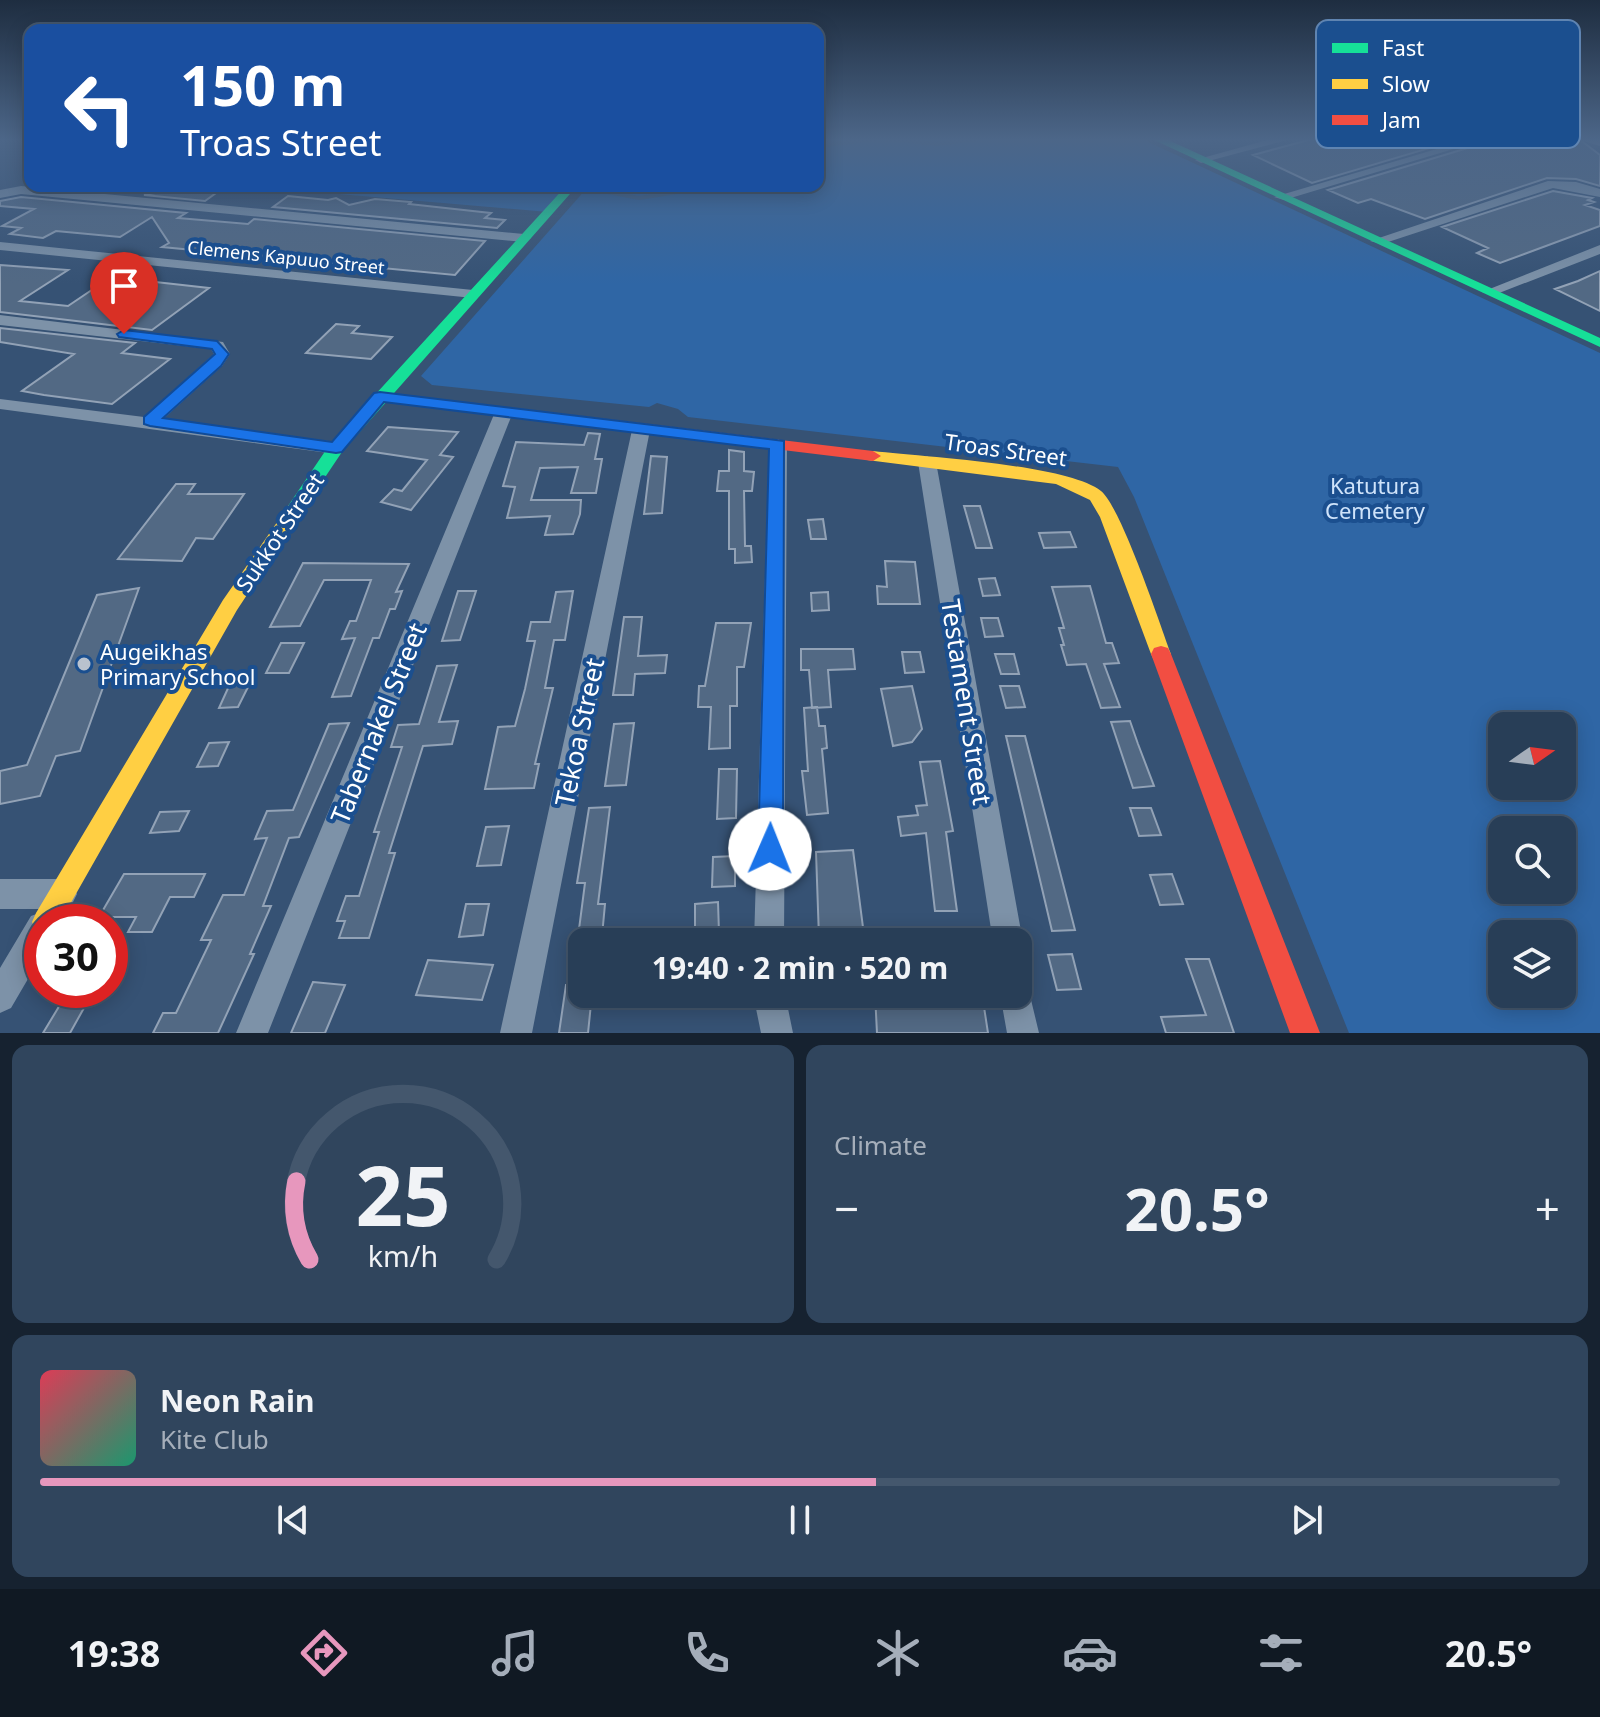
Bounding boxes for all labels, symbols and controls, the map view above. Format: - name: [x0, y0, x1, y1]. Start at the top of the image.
- legend: [1316, 20, 1580, 148]
- text: Fast: [1382, 32, 1424, 62]
- text: 150 m: [180, 46, 345, 122]
- icon: left: [48, 56, 152, 160]
- text: Slow: [1382, 68, 1431, 98]
- text: Jam: [1380, 104, 1421, 134]
- text: Troas Street: [180, 118, 381, 167]
- street label: Clemens Kapuuo Street: [186, 235, 386, 279]
- pin: [90, 252, 158, 334]
- icon: arrive: [102, 264, 146, 308]
- street label: Troas Street: [943, 426, 1069, 472]
- street label: Sukkot Street: [228, 467, 330, 597]
- park label: Katutura Cemetery: [1325, 470, 1426, 525]
- street label: Testament Street: [933, 597, 1001, 807]
- street label: Tabernakel Street: [321, 617, 435, 829]
- place label: Augeikhas Primary School: [100, 636, 256, 691]
- street label: Tekoa Street: [546, 654, 612, 810]
- marker: Augeikhas Primary School: [75, 655, 93, 673]
- north arrow: [1488, 712, 1576, 800]
- map controls: [1488, 712, 1576, 1008]
- position arrow: [728, 807, 812, 891]
- button: search: [1488, 816, 1576, 904]
- speed limit sign: 30: [24, 904, 128, 1008]
- button: layers: [1488, 920, 1576, 1008]
- text: 19:40 · 2 min · 520 m: [652, 947, 948, 988]
- text: Climate: [834, 1127, 927, 1163]
- text: 25: [355, 1137, 451, 1250]
- text: 20.5°: [1124, 1167, 1270, 1249]
- text: −: [834, 1178, 859, 1238]
- text: +: [1535, 1178, 1560, 1238]
- text: km/h: [368, 1236, 438, 1275]
- text: Neon Rain: [160, 1380, 314, 1421]
- text: Kite Club: [160, 1421, 269, 1457]
- icon: previous: [271, 1498, 315, 1542]
- icon: pause: [778, 1498, 822, 1542]
- icon: next: [1285, 1498, 1329, 1542]
- icon: directions: [296, 1625, 352, 1681]
- icon: music: [487, 1625, 543, 1681]
- icon: phone: [679, 1625, 735, 1681]
- icon: climate: [870, 1625, 926, 1681]
- icon: car: [1062, 1625, 1118, 1681]
- icon: filters: [1253, 1625, 1309, 1681]
- text: 19:38: [68, 1629, 160, 1678]
- text: 20.5°: [1445, 1629, 1532, 1678]

